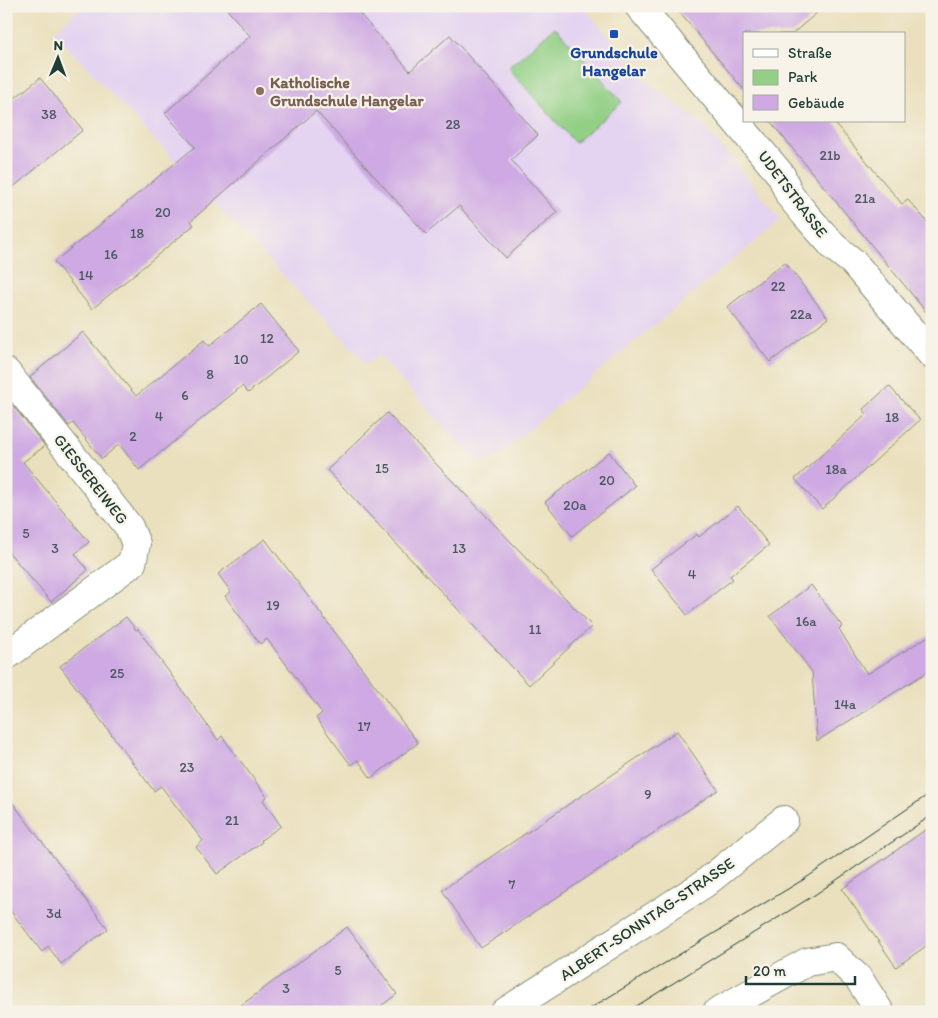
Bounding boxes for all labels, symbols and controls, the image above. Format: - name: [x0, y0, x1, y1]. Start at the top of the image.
- marker: Grundschule Hangelar: [608, 28, 620, 40]
- north arrow: [32, 32, 82, 82]
- legend: [743, 32, 906, 122]
- text: N: [53, 37, 63, 54]
- place label: Grundschule Hangelar: [570, 43, 658, 81]
- text: Straße: [788, 44, 832, 62]
- text: Park: [788, 68, 818, 86]
- place label: Katholische Grundschule Hangelar: [270, 73, 425, 111]
- marker: Katholische Grundschule Hangelar: [254, 85, 266, 97]
- text: Gebäude: [788, 94, 845, 112]
- house number: 38: [41, 106, 57, 123]
- house number: 28: [445, 116, 461, 133]
- street label: UDETSTRASSE: [754, 147, 832, 241]
- house number: 21b: [819, 147, 841, 164]
- house number: 21a: [854, 190, 876, 207]
- house number: 20: [155, 204, 171, 221]
- house number: 18: [130, 225, 144, 242]
- house number: 16: [104, 246, 118, 263]
- house number: 14: [79, 267, 94, 284]
- house number: 22: [771, 278, 786, 295]
- house number: 22a: [790, 306, 813, 323]
- house number: 12: [260, 330, 275, 347]
- house number: 10: [233, 351, 249, 368]
- house number: 8: [206, 366, 214, 383]
- house number: 6: [181, 387, 189, 404]
- house number: 4: [155, 408, 164, 425]
- house number: 18: [885, 409, 899, 426]
- house number: 2: [129, 428, 137, 445]
- street label: GIESSEREIWEG: [50, 430, 132, 528]
- house number: 15: [375, 460, 389, 477]
- house number: 18a: [825, 461, 847, 478]
- house number: 20: [599, 472, 615, 489]
- house number: 20a: [563, 497, 587, 514]
- house number: 5: [22, 525, 30, 542]
- house number: 3: [51, 540, 59, 557]
- house number: 13: [452, 540, 466, 557]
- house number: 4: [688, 566, 697, 583]
- house number: 19: [266, 597, 280, 614]
- house number: 16a: [795, 613, 817, 630]
- house number: 11: [529, 621, 542, 638]
- house number: 25: [110, 665, 124, 682]
- house number: 14a: [834, 696, 857, 713]
- house number: 17: [357, 718, 371, 735]
- house number: 23: [180, 759, 195, 776]
- house number: 9: [644, 786, 652, 803]
- house number: 21: [225, 812, 239, 829]
- street label: ALBERT-SONNTAG-STRASSE: [556, 853, 738, 985]
- house number: 7: [509, 876, 516, 893]
- house number: 3d: [46, 905, 62, 922]
- scale bar: [746, 953, 854, 985]
- house number: 5: [334, 962, 342, 979]
- text: 20 m: [753, 962, 787, 980]
- house number: 3: [282, 980, 290, 997]

